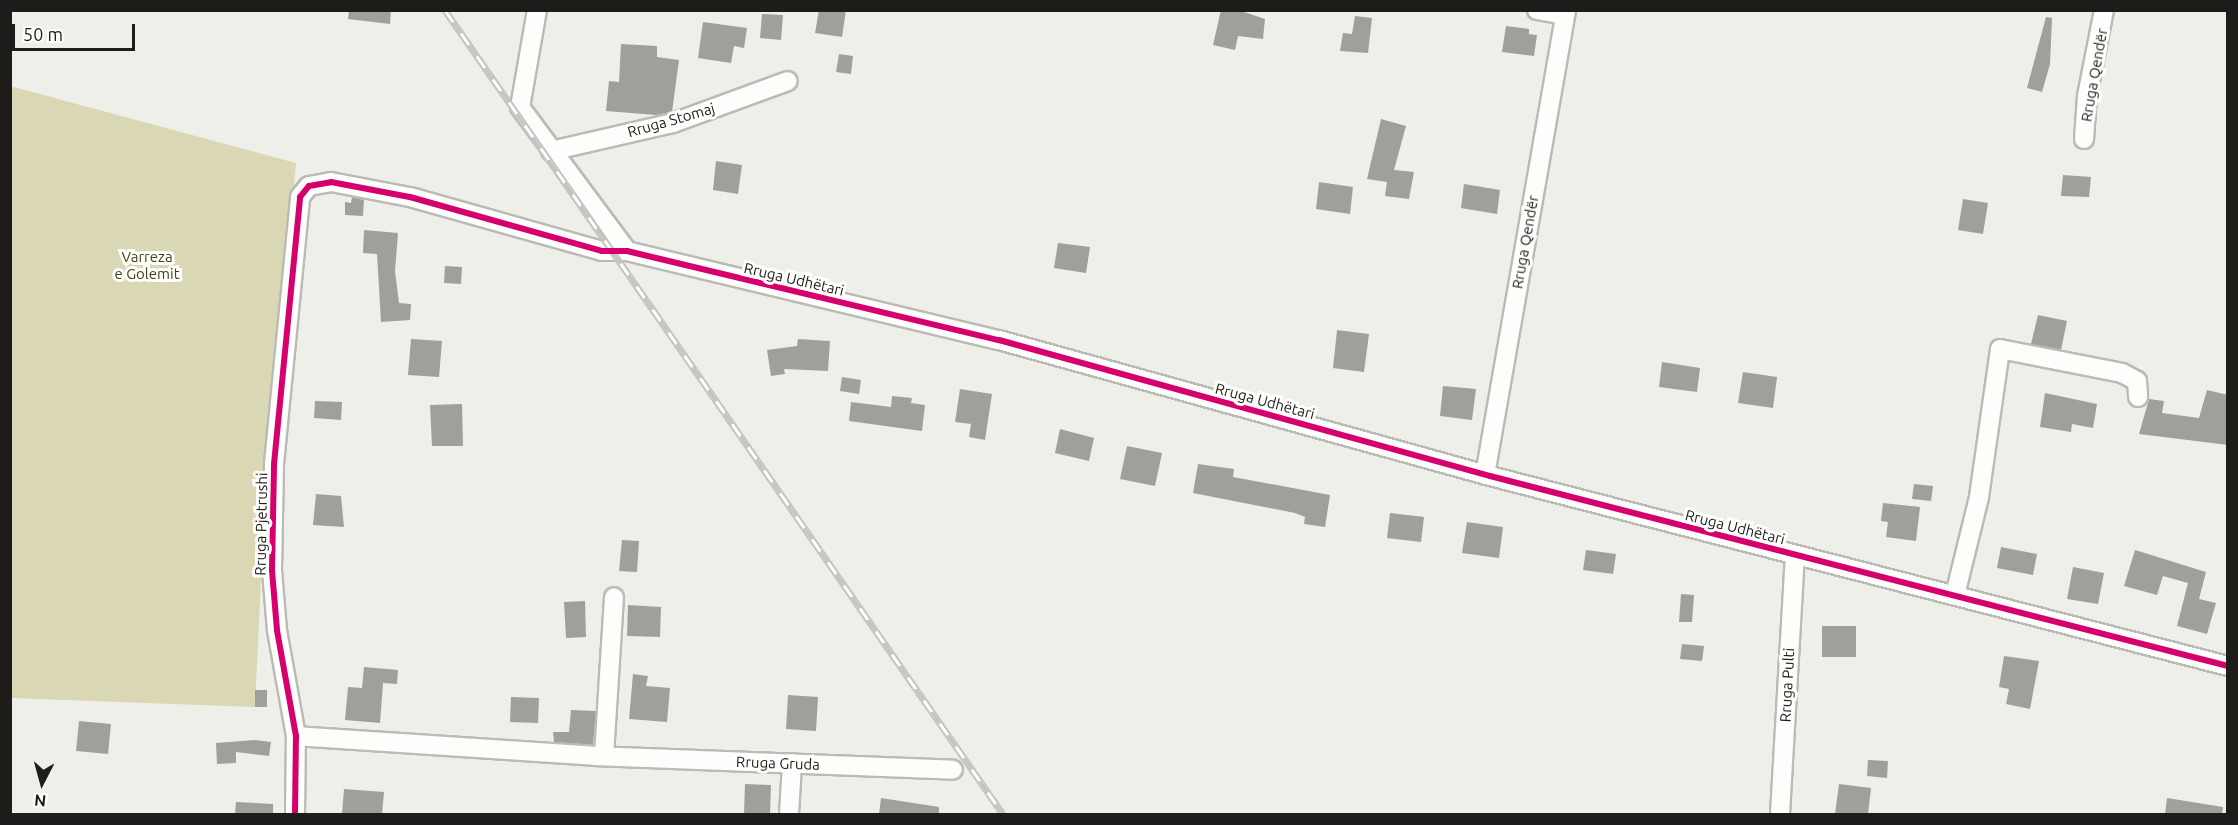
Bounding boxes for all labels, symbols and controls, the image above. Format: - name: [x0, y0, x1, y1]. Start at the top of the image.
- scale bar: [15, 12, 138, 50]
- text: 50 m: [23, 24, 63, 44]
- street label: Rruga Qendër: [2077, 27, 2111, 123]
- street label: Rruga Stomaj: [625, 99, 717, 141]
- street label: Rruga Qendër: [1508, 194, 1542, 290]
- park label: Varreza e Golemit: [114, 247, 180, 282]
- street label: Rruga Udhëtari: [742, 259, 846, 299]
- street label: Rruga Udhëtari: [1213, 379, 1317, 423]
- street label: Rruga Pjetrushi: [251, 472, 271, 576]
- street label: Rruga Udhëtari: [1683, 506, 1787, 548]
- street label: Rruga Pulti: [1776, 647, 1798, 723]
- north arrow: [12, 753, 72, 813]
- street label: Rruga Gruda: [736, 753, 820, 773]
- text: N: [33, 791, 47, 810]

